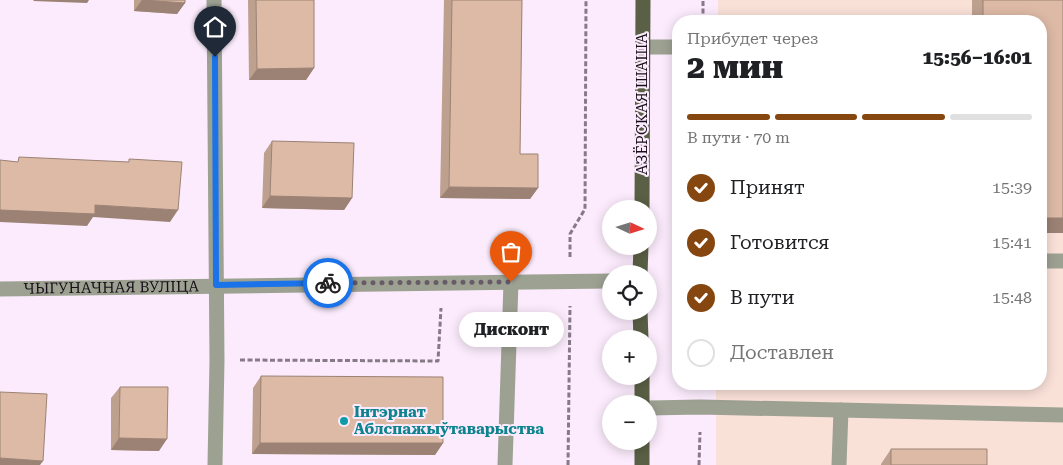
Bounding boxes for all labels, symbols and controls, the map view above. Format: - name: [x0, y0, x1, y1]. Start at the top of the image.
- pin: [194, 6, 236, 57]
- icon: home: [201, 13, 229, 41]
- text: Прибудет через: [687, 29, 818, 48]
- street label: АЗЁРСКАЯ ШАША: [633, 33, 651, 175]
- text: 15:56–16:01: [923, 46, 1032, 69]
- text: 2 мин: [687, 48, 783, 86]
- text: В пути · 70 m: [687, 128, 790, 147]
- icon: check: [687, 174, 715, 202]
- text: Принят: [730, 176, 805, 199]
- text: 15:39: [992, 178, 1032, 197]
- north arrow: [602, 200, 658, 255]
- map controls: [602, 200, 657, 450]
- icon: check: [687, 229, 715, 257]
- pin: [490, 231, 532, 282]
- text: Готовится: [730, 231, 829, 254]
- text: 15:41: [992, 233, 1032, 252]
- icon: bag: [497, 238, 525, 266]
- courier: [303, 258, 353, 308]
- button: locate: [602, 265, 657, 320]
- icon: bike: [314, 269, 342, 297]
- street label: ЧЫГУНАЧНАЯ ВУЛІЦА: [23, 277, 200, 298]
- icon: check: [687, 284, 715, 312]
- text: В пути: [730, 286, 794, 309]
- text: 15:48: [992, 288, 1032, 307]
- callout: Дисконт: [458, 312, 564, 347]
- text: Дисконт: [474, 320, 549, 339]
- button: +: [602, 330, 657, 385]
- text: Доставлен: [730, 341, 834, 364]
- button: −: [602, 395, 657, 450]
- place label: Інтэрнат Аблспажыўтаварыства: [354, 403, 544, 438]
- marker: Інтэрнат Аблспажыўтаварыства: [338, 415, 350, 427]

